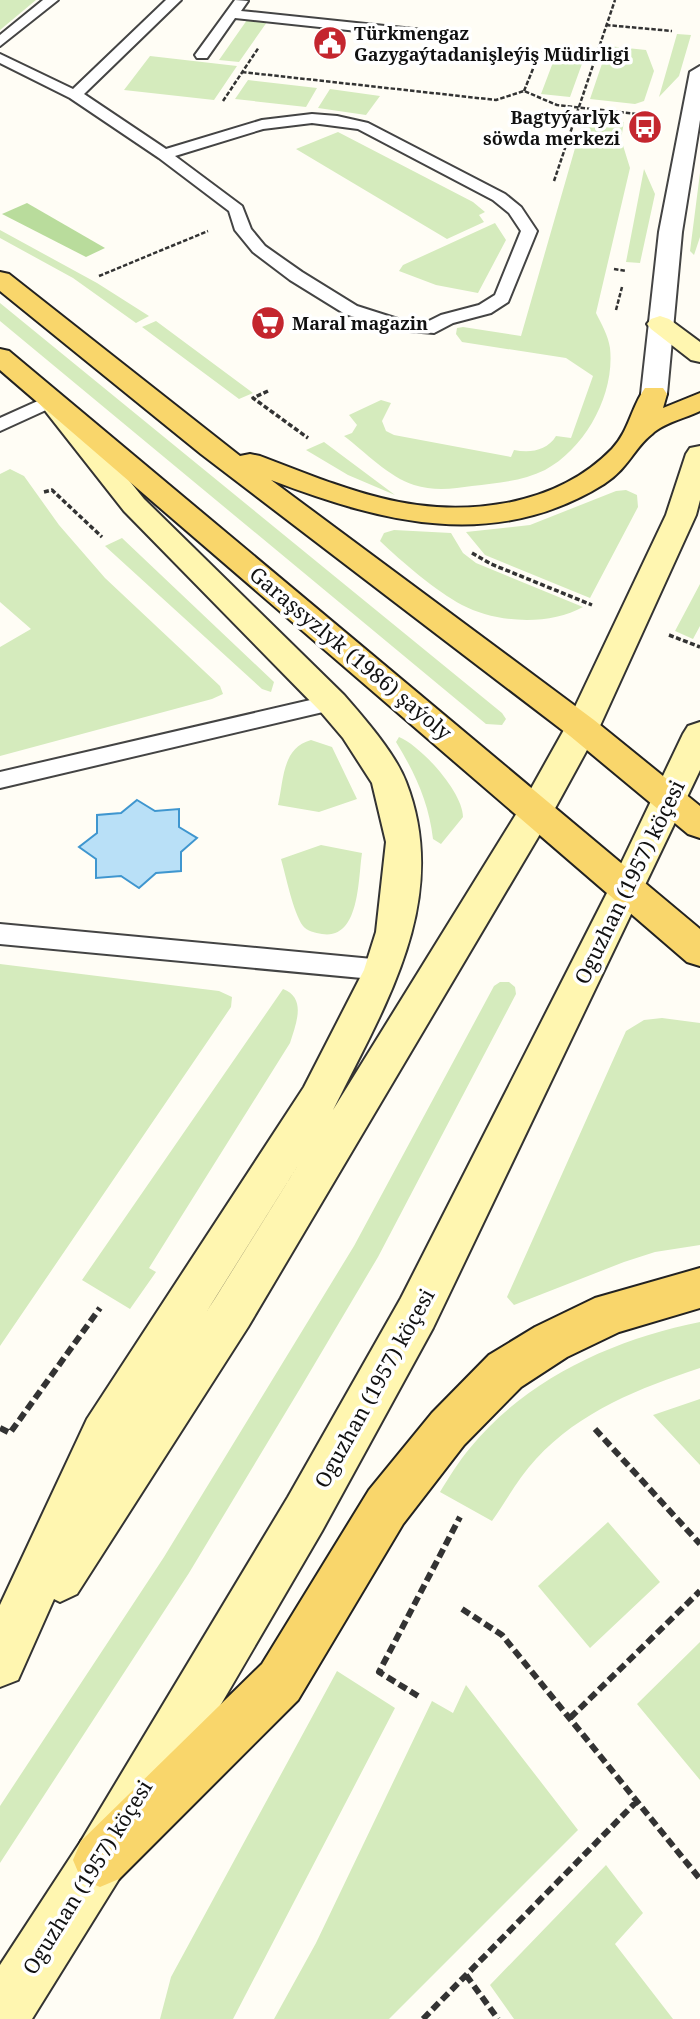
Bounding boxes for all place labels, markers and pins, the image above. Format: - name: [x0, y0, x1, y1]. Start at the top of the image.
- place label: Türkmengaz Gazygaýtadanişleýiş Müdirligi: [354, 21, 630, 66]
- public building icon: Türkmengaz Gazygaýtadanişleýiş Müdirligi: [311, 24, 349, 62]
- place label: Bagtyýarlyk söwda merkezi: [483, 105, 621, 150]
- bus stop icon: Bagtyýarlyk söwda merkezi: [626, 108, 664, 146]
- supermarket icon: Maral magazin: [249, 304, 287, 342]
- place label: Maral magazin: [292, 311, 428, 335]

